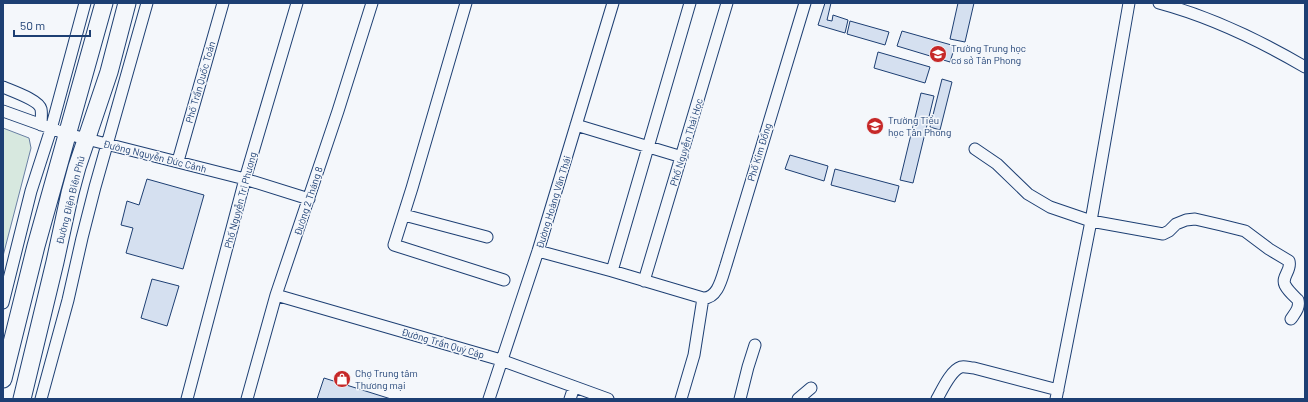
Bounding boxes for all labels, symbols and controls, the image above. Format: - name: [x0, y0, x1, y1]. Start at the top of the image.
- scale bar: [14, 12, 90, 38]
- text: 50 m: [20, 18, 45, 32]
- street label: Phố Trần Quốc Toản: [183, 40, 217, 124]
- place label: Trường Trung học cơ sở Tân Phong: [951, 42, 1026, 66]
- school or university icon: Trường Trung học cơ sở Tân Phong: [928, 44, 948, 64]
- street label: Phố Nguyễn Thái Học: [667, 97, 705, 187]
- place label: Trường Tiểu học Tân Phong: [888, 114, 951, 138]
- school or university icon: Trường Tiểu học Tân Phong: [865, 116, 885, 136]
- street label: Phố Kim Đồng: [744, 121, 774, 183]
- street label: Đường Nguyễn Đức Cảnh: [102, 137, 208, 175]
- street label: Phố Nguyễn Tri Phương: [221, 150, 259, 250]
- street label: Đường Hoàng Văn Thái: [533, 154, 573, 250]
- street label: Đường Điện Biên Phủ: [53, 155, 87, 245]
- street label: Đường 2 Tháng 8: [291, 165, 325, 237]
- street label: Đường Trần Quý Cáp: [400, 325, 486, 361]
- place label: Chợ Trung tâm Thương mại: [355, 367, 418, 391]
- shop icon: Chợ Trung tâm Thương mại: [332, 369, 352, 389]

